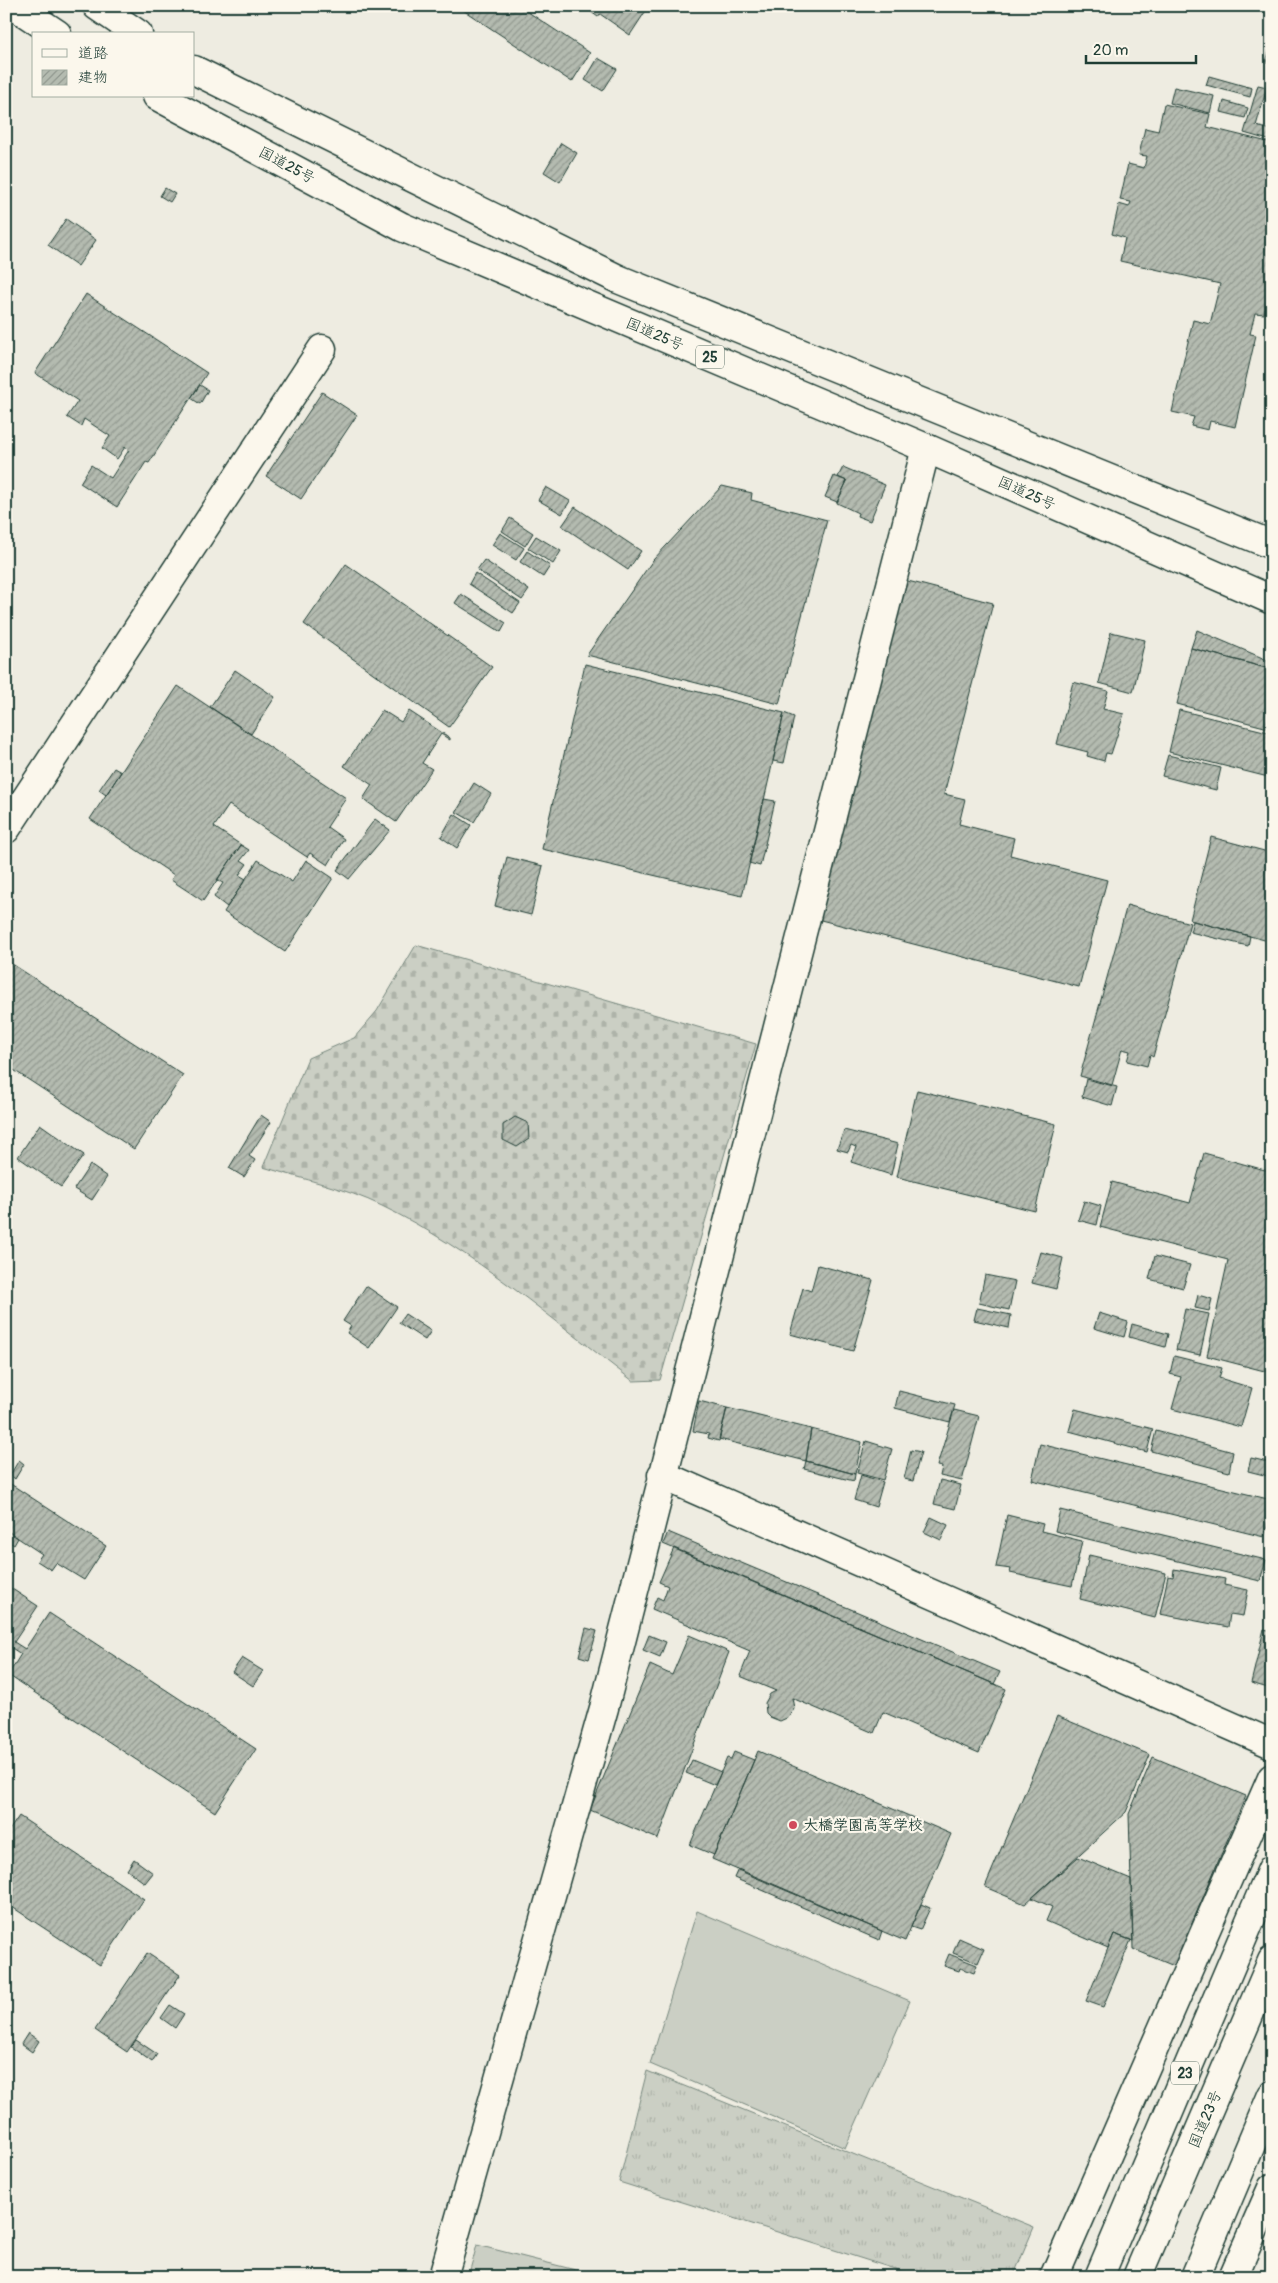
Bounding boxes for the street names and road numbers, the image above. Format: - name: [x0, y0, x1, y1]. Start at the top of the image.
- street label: 国道25号: [255, 143, 318, 188]
- street label: 国道25号: [623, 314, 687, 355]
- road number: 25: [696, 346, 724, 368]
- street label: 国道25号: [995, 472, 1059, 515]
- road number: 23: [1171, 2062, 1199, 2084]
- street label: 国道23号: [1185, 2087, 1226, 2151]

